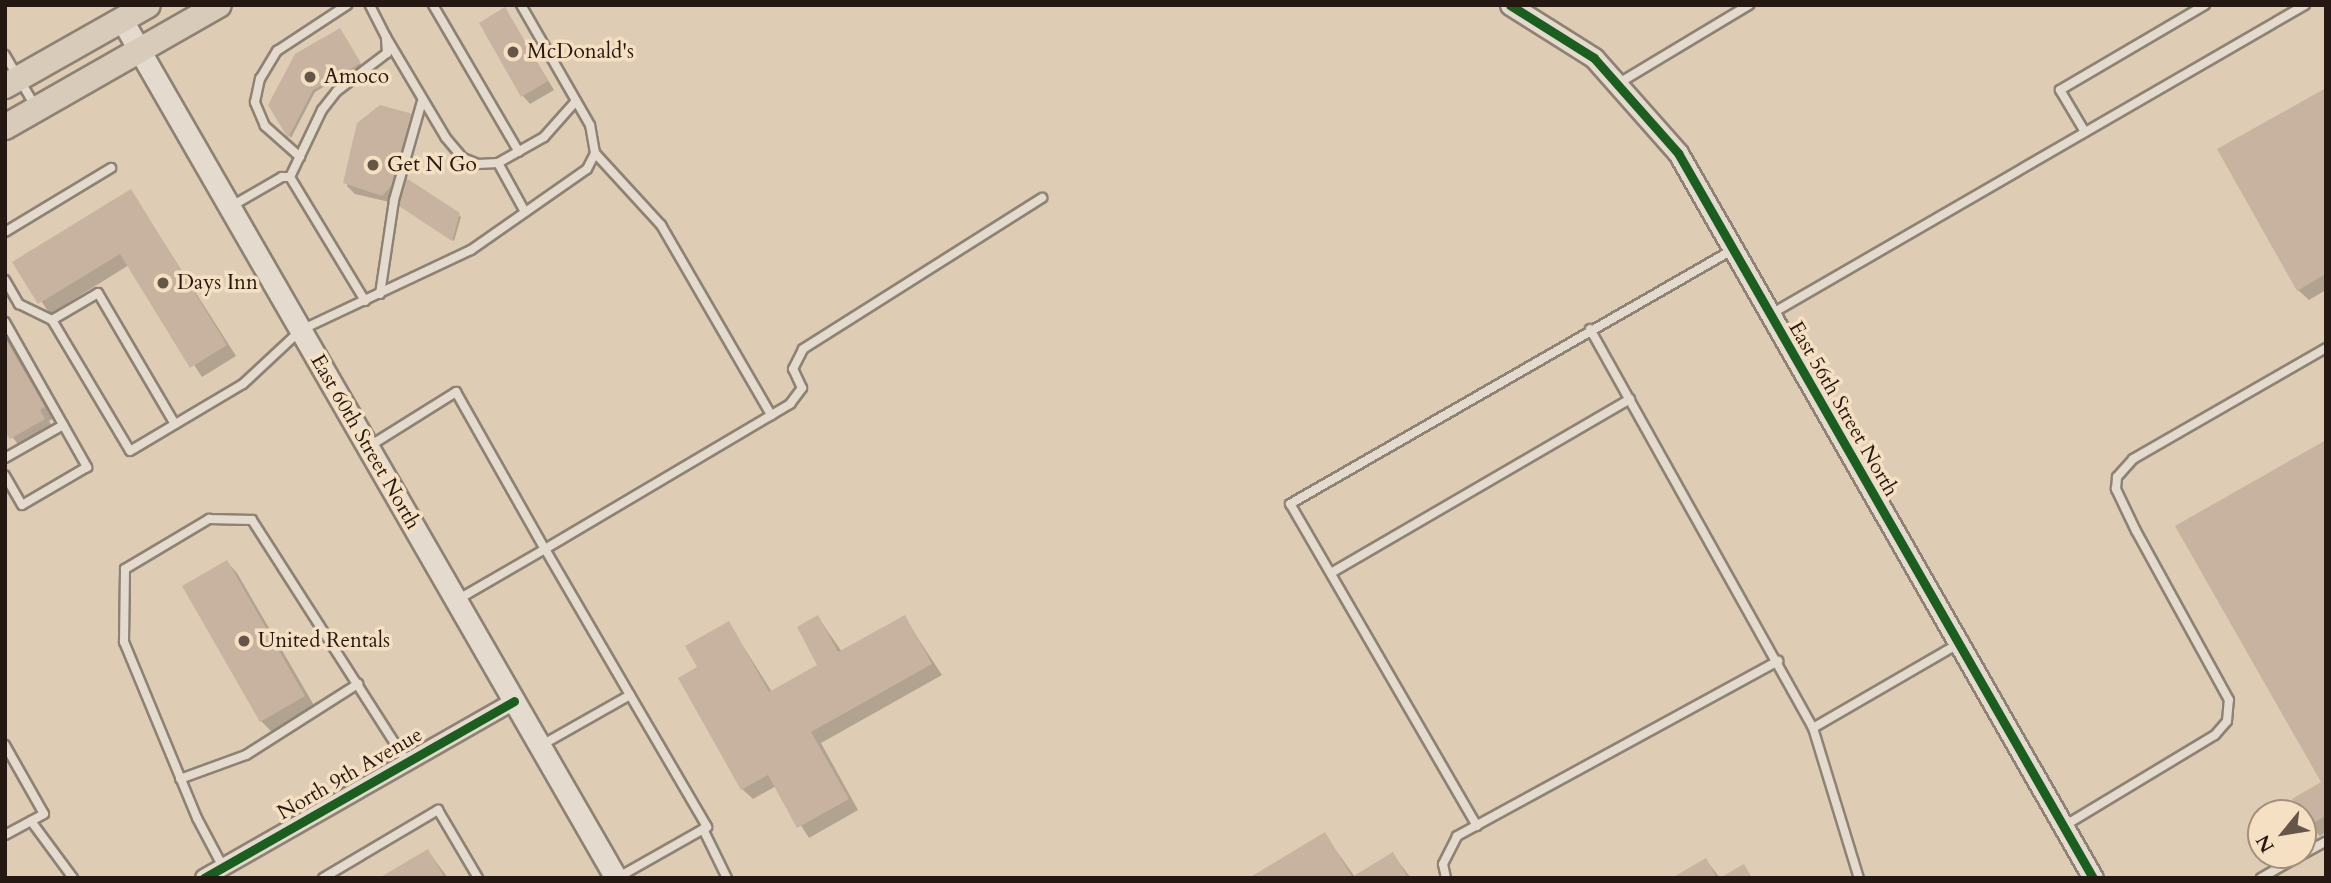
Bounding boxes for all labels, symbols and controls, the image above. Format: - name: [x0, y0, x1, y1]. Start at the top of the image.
- place label: McDonald's: [527, 39, 634, 65]
- marker: McDonald's: [505, 44, 521, 60]
- place label: Amoco: [324, 64, 389, 90]
- marker: Amoco: [302, 69, 318, 85]
- place label: Get N Go: [387, 152, 477, 178]
- marker: Get N Go: [365, 157, 381, 173]
- place label: Days Inn: [177, 270, 258, 296]
- marker: Days Inn: [155, 275, 171, 291]
- street label: East 56th Street North: [1783, 317, 1903, 501]
- street label: East 60th Street North: [305, 350, 425, 534]
- place label: United Rentals: [258, 628, 390, 654]
- marker: United Rentals: [236, 633, 252, 649]
- street label: North 9th Avenue: [273, 722, 427, 826]
- north arrow: [2247, 799, 2317, 869]
- text: N: [2250, 830, 2281, 857]

